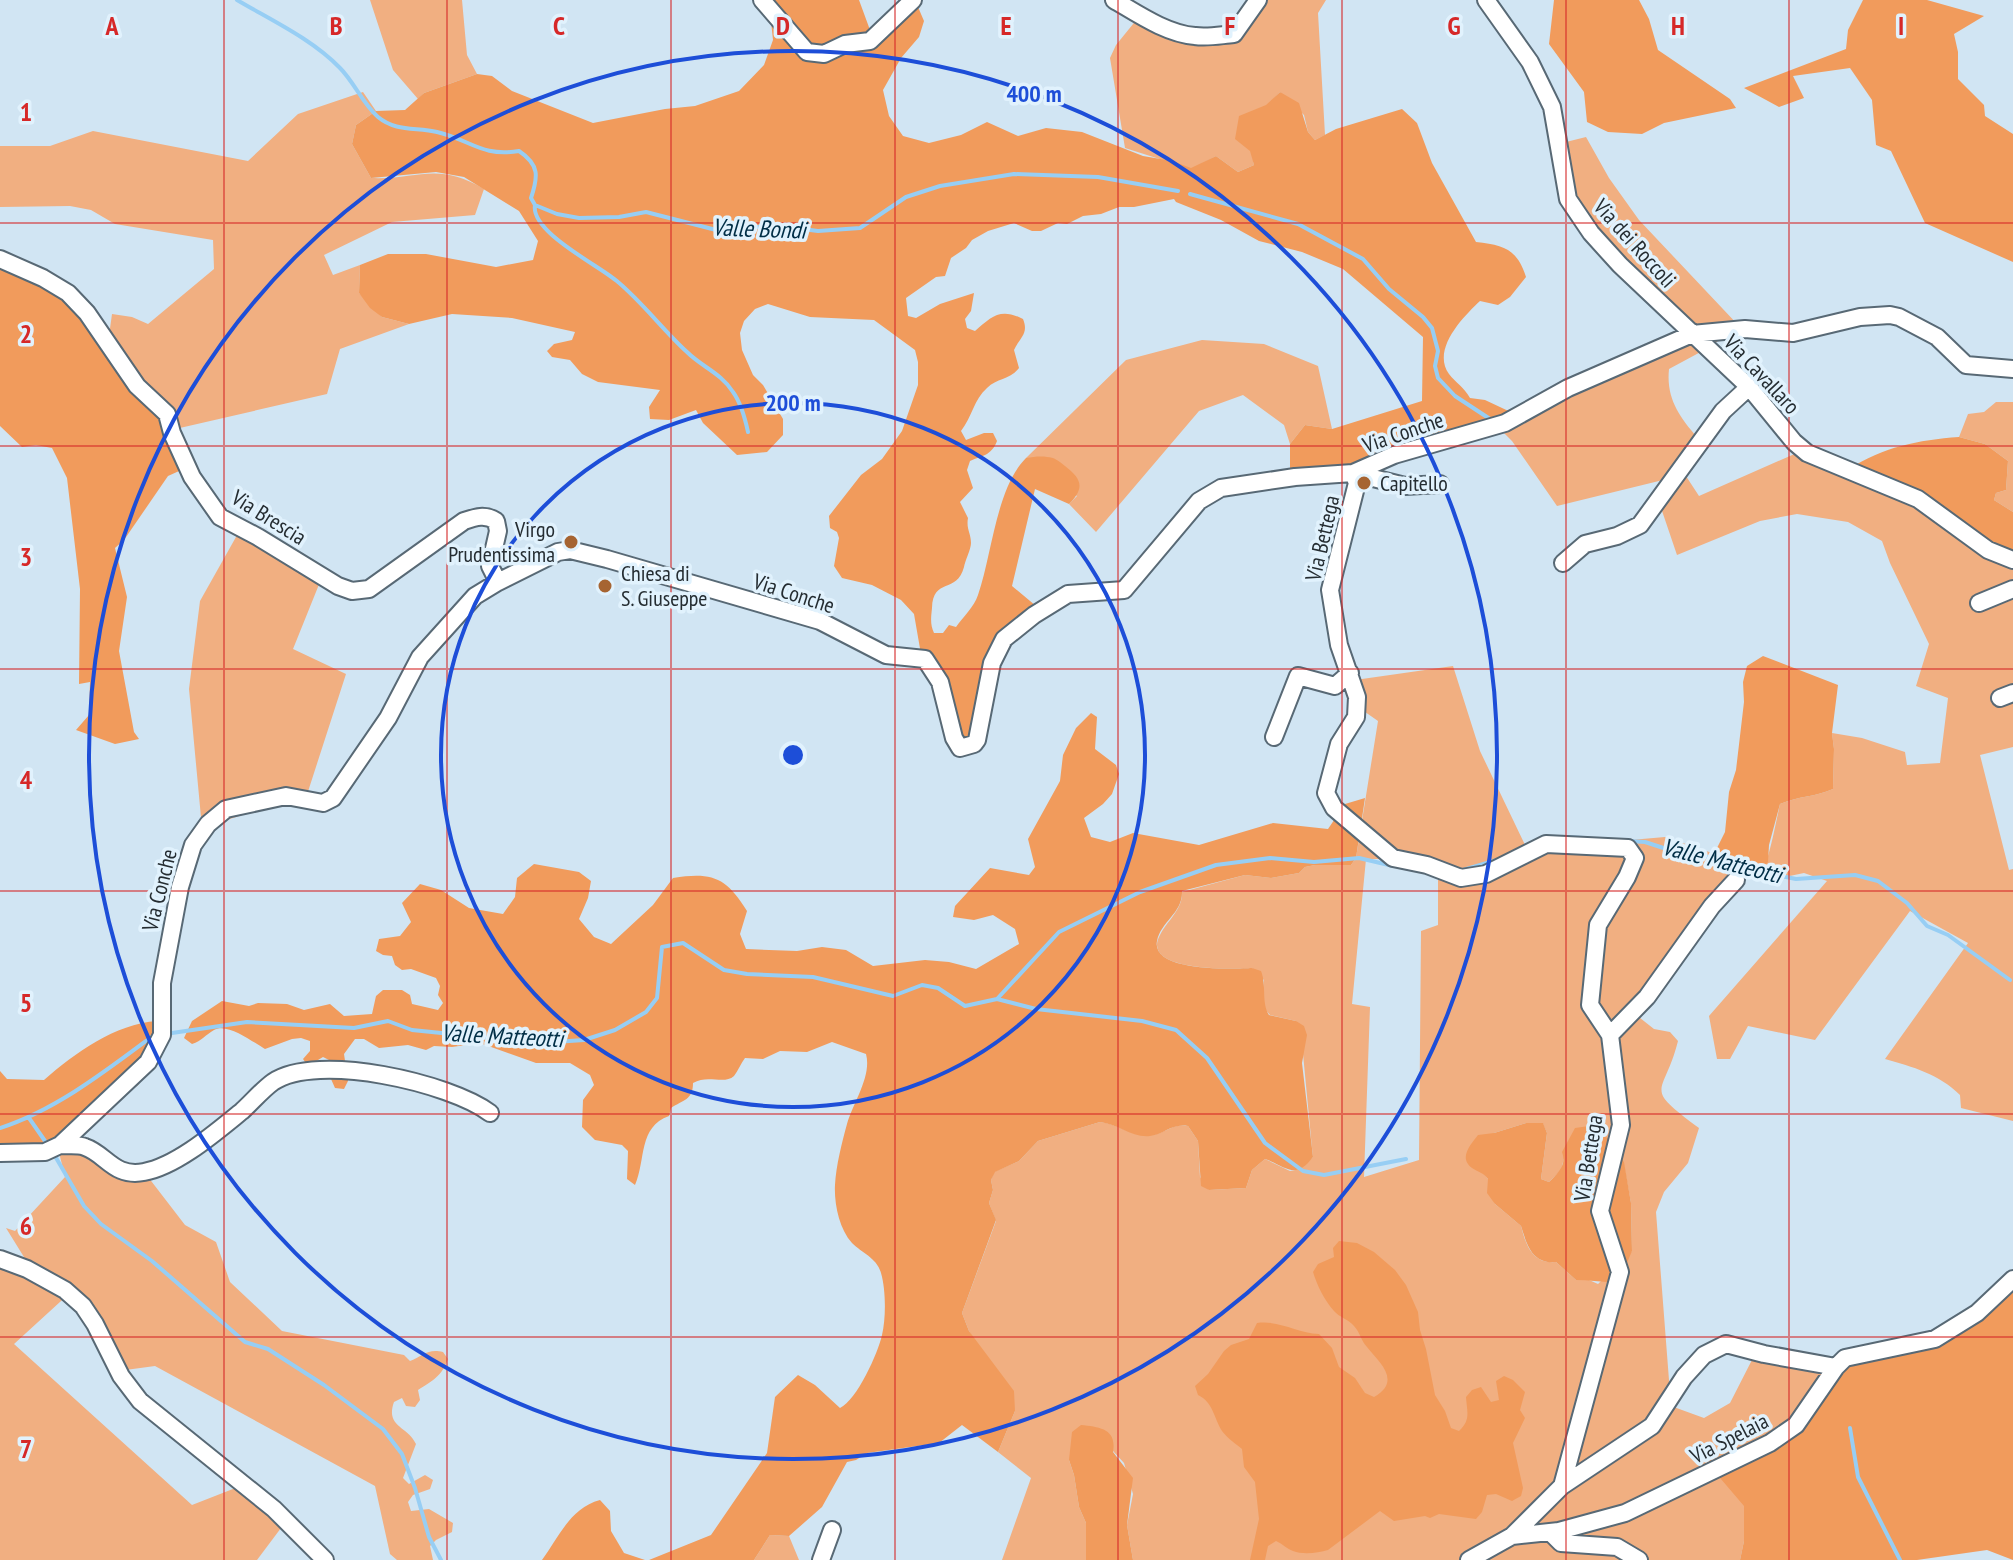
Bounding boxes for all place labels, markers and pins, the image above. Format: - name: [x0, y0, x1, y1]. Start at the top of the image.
- place label: Capitello: [1380, 469, 1448, 497]
- marker: Capitello: [1355, 474, 1373, 492]
- place label: Virgo Prudentissima: [448, 515, 555, 568]
- marker: Virgo Prudentissima: [562, 533, 580, 551]
- place label: Chiesa di S. Giuseppe: [621, 559, 707, 612]
- marker: Chiesa di S. Giuseppe: [596, 577, 614, 595]
- centre of rings: [779, 741, 807, 769]

